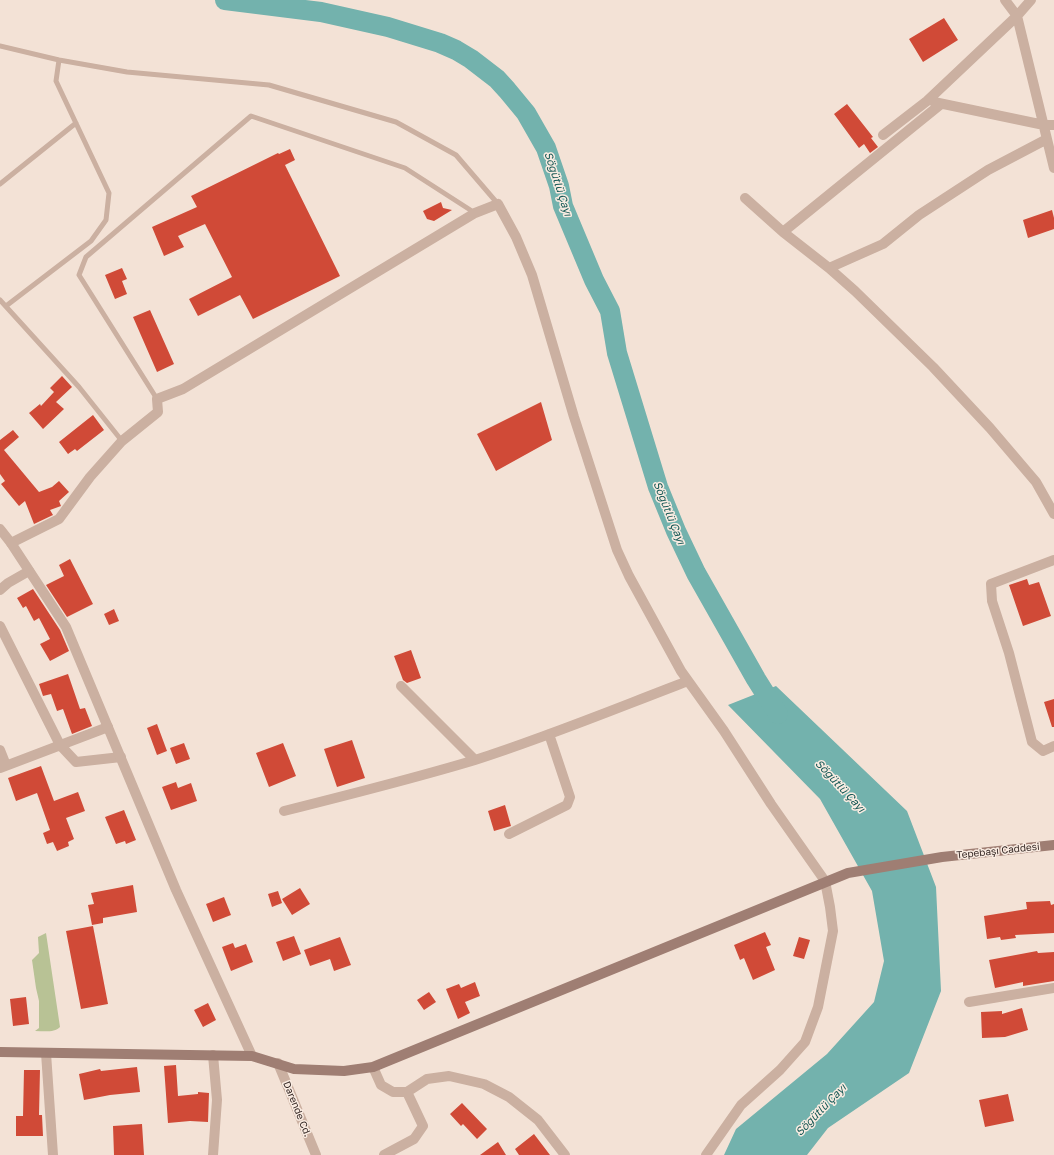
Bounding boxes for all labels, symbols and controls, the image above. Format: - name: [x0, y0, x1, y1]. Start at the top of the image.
- water label: Söğütlü Çayı: [541, 150, 575, 218]
- water label: Söğütlü Çayı: [650, 479, 688, 547]
- water label: Söğütlü Çayı: [812, 757, 868, 815]
- street label: Tepebaşı Caddesi: [956, 841, 1040, 861]
- street label: Darende Cd.: [280, 1079, 314, 1139]
- water label: Söğütlü Çayı: [793, 1081, 849, 1139]

